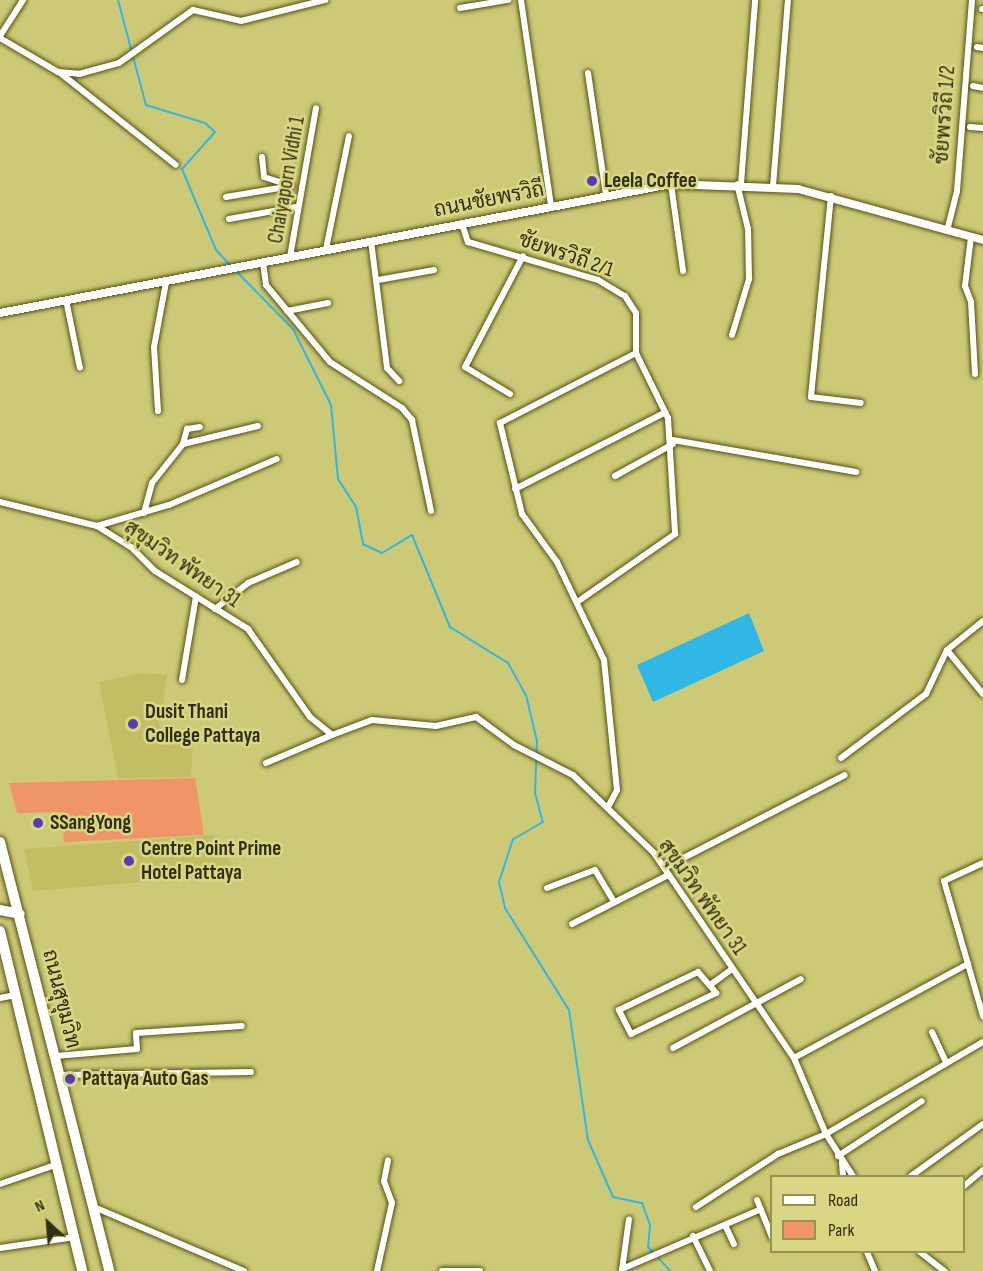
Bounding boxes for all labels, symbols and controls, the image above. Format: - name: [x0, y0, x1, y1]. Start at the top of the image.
- street label: ชัยพรวิถี 1/2: [929, 65, 961, 165]
- street label: Chaiyaporn Vidhi 1: [263, 115, 311, 245]
- place label: Leela Coffee: [604, 168, 697, 194]
- marker: Leela Coffee: [585, 174, 599, 188]
- street label: ถนนชัยพรวิถี: [432, 177, 546, 223]
- street label: ชัยพรวิถี 2/1: [515, 227, 617, 283]
- street label: สุขุมวิท พัทยา 31: [119, 515, 245, 613]
- place label: Dusit Thani College Pattaya: [145, 699, 260, 749]
- marker: Dusit Thani College Pattaya: [126, 717, 140, 731]
- place label: SSangYong: [50, 810, 131, 836]
- marker: SSangYong: [31, 816, 45, 830]
- street label: สุขุมวิท พัทยา 31: [653, 834, 751, 960]
- place label: Centre Point Prime Hotel Pattaya: [141, 836, 281, 886]
- marker: Centre Point Prime Hotel Pattaya: [122, 854, 136, 868]
- street label: ถนนสุขุมวิท: [37, 947, 85, 1051]
- place label: Pattaya Auto Gas: [82, 1066, 208, 1092]
- marker: Pattaya Auto Gas: [63, 1072, 77, 1086]
- legend: [770, 1175, 965, 1253]
- text: Road: [828, 1190, 858, 1211]
- north arrow: [18, 1193, 78, 1253]
- text: N: [32, 1196, 48, 1217]
- text: Park: [828, 1220, 854, 1241]

